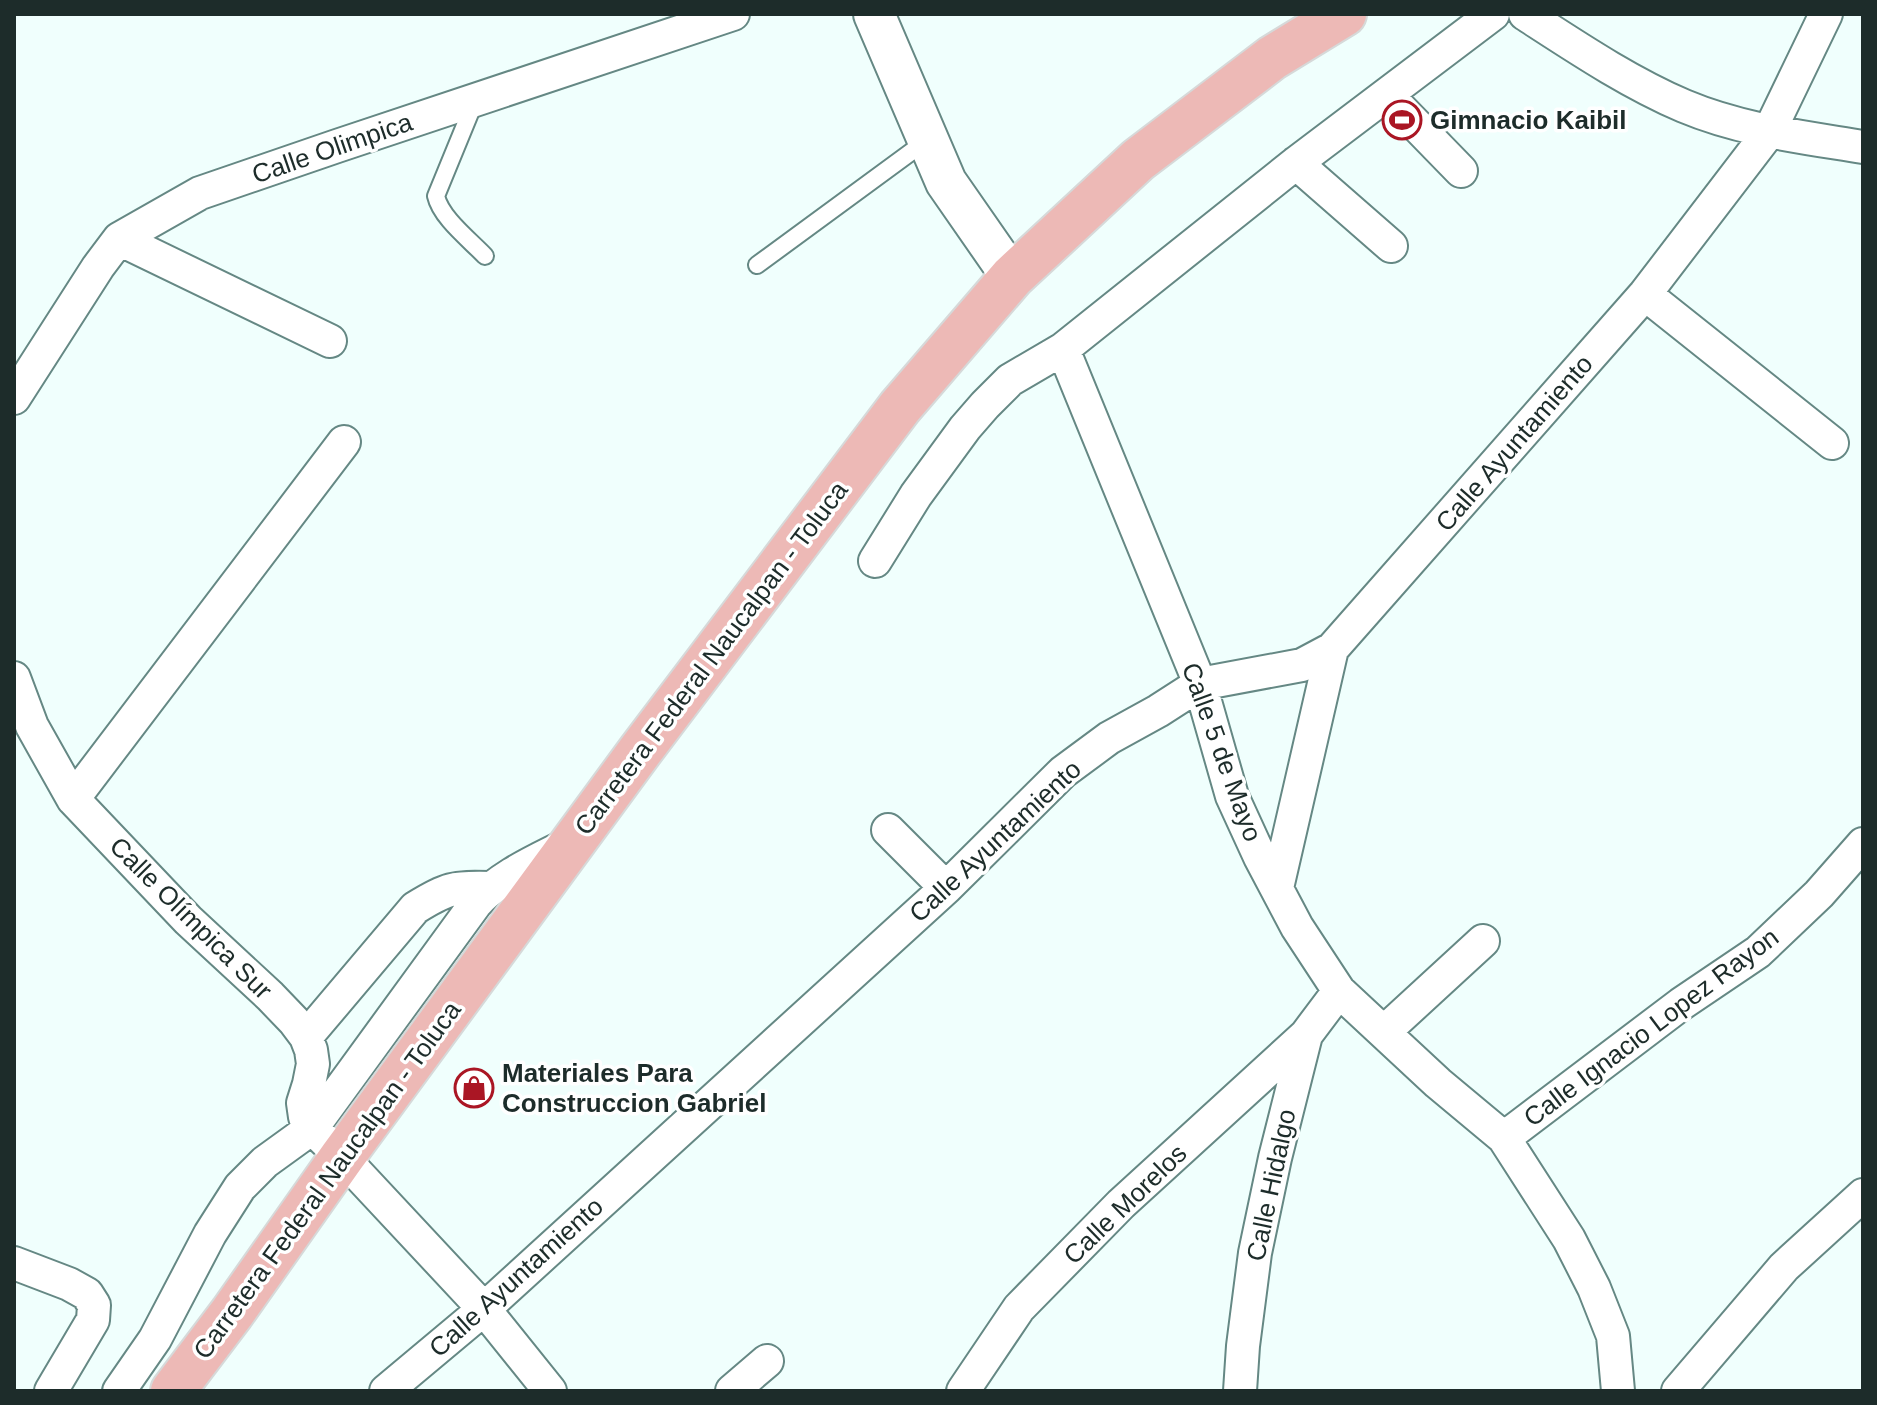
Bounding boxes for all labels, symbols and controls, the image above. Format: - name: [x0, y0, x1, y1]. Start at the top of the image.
- sports icon: Gimnacio Kaibil: [1381, 99, 1423, 141]
- place label: Gimnacio Kaibil: [1430, 105, 1627, 135]
- street label: Calle Olimpica: [248, 106, 417, 189]
- street label: Calle Ayuntamiento: [1429, 349, 1599, 537]
- street label: Carretera Federal Naucalpan - Toluca: [568, 475, 854, 841]
- street label: Calle 5 de Mayo: [1176, 659, 1268, 845]
- street label: Calle Ayuntamiento: [903, 754, 1087, 928]
- street label: Calle Olímpica Sur: [104, 831, 278, 1005]
- street label: Calle Ignacio Lopez Rayon: [1518, 922, 1784, 1132]
- street label: Carretera Federal Naucalpan - Toluca: [187, 995, 467, 1365]
- place label: Materiales Para Construccion Gabriel: [502, 1058, 766, 1118]
- shop icon: Materiales Para Construccion Gabriel: [453, 1067, 495, 1109]
- street label: Calle Hidalgo: [1240, 1106, 1302, 1264]
- street label: Calle Morelos: [1057, 1138, 1193, 1270]
- street label: Calle Ayuntamiento: [423, 1191, 609, 1363]

